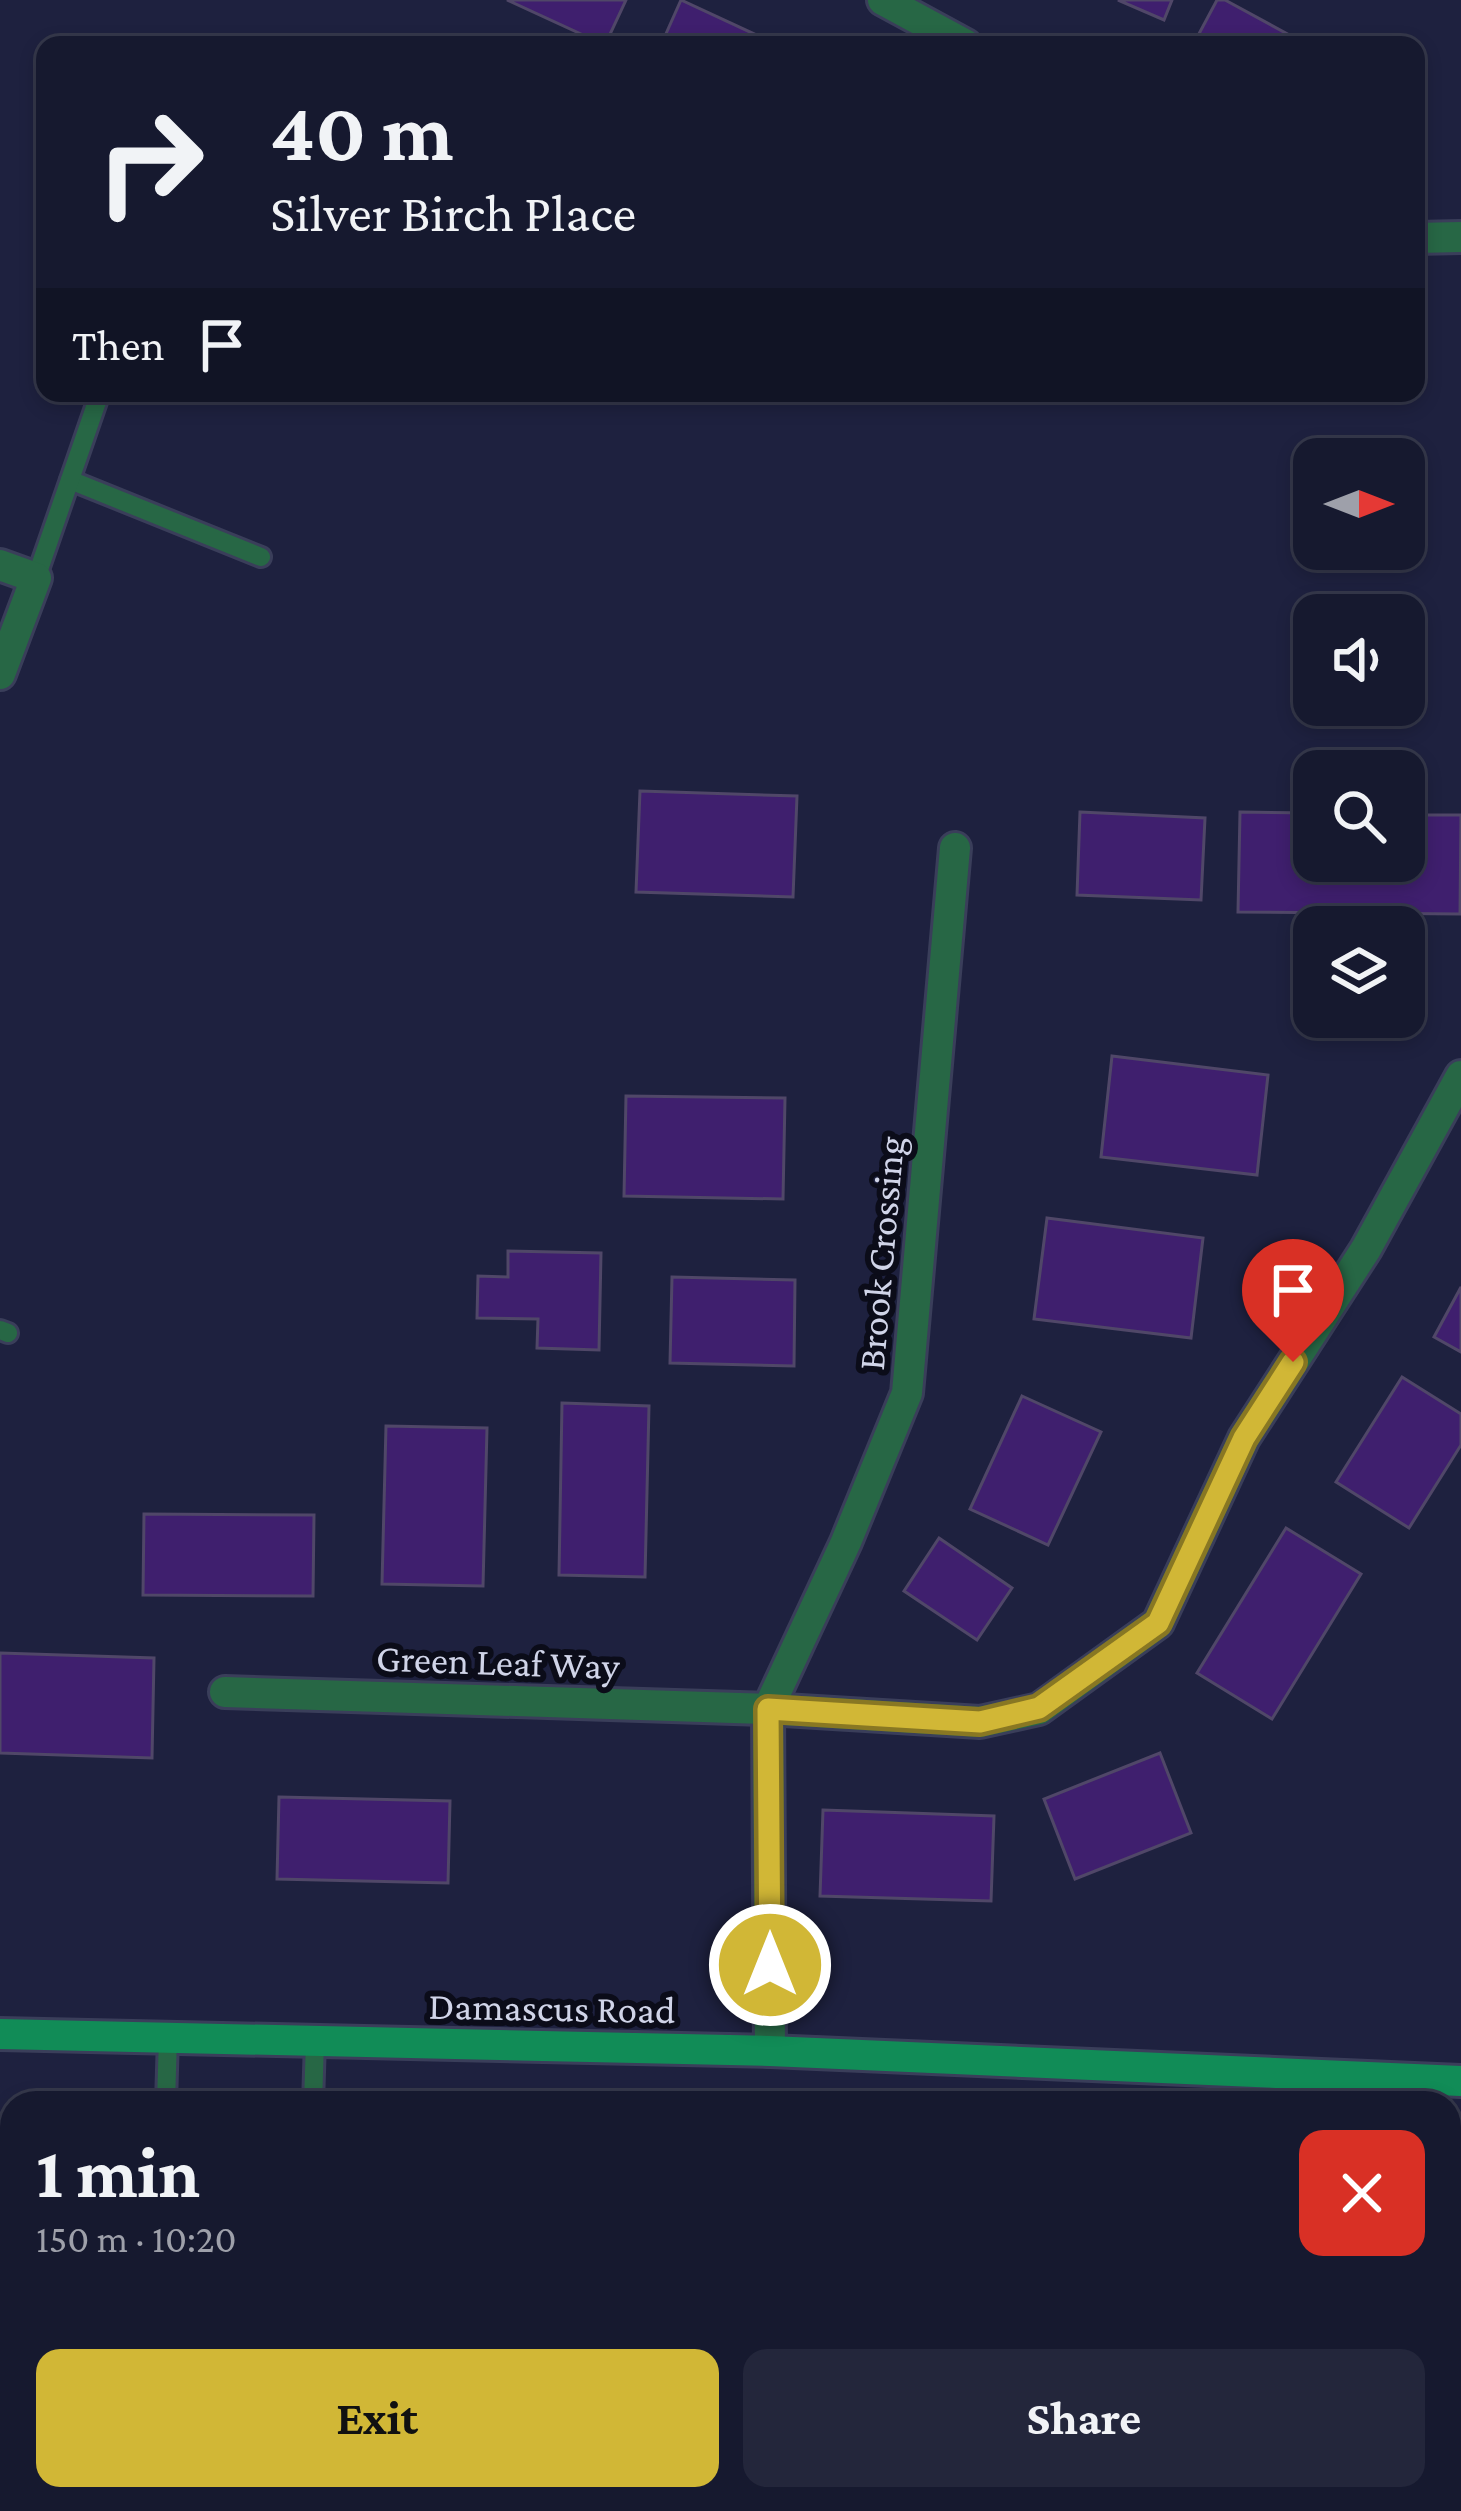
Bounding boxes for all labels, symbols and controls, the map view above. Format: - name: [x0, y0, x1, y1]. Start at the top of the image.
- icon: right: [72, 84, 228, 240]
- text: 40 m: [270, 85, 454, 178]
- text: Silver Birch Place: [270, 183, 636, 243]
- icon: arrive: [189, 312, 255, 378]
- text: Then: [72, 320, 165, 370]
- north arrow: [1293, 438, 1425, 570]
- map controls: [1293, 438, 1425, 1038]
- button: sound: [1293, 594, 1425, 726]
- button: search: [1293, 750, 1425, 882]
- button: layers: [1293, 906, 1425, 1038]
- street label: Brook Crossing: [849, 1134, 913, 1372]
- pin: [1242, 1239, 1344, 1362]
- icon: arrive: [1260, 1257, 1326, 1323]
- street label: Green Leaf Way: [375, 1636, 621, 1688]
- position arrow: [707, 1902, 833, 2028]
- street label: Damascus Road: [428, 1984, 676, 2031]
- button: close: [1299, 2130, 1425, 2256]
- text: 1 min: [36, 2132, 200, 2212]
- text: 150 m · 10:20: [36, 2217, 237, 2260]
- button: Exit: [36, 2349, 719, 2487]
- button: Share: [743, 2349, 1425, 2487]

